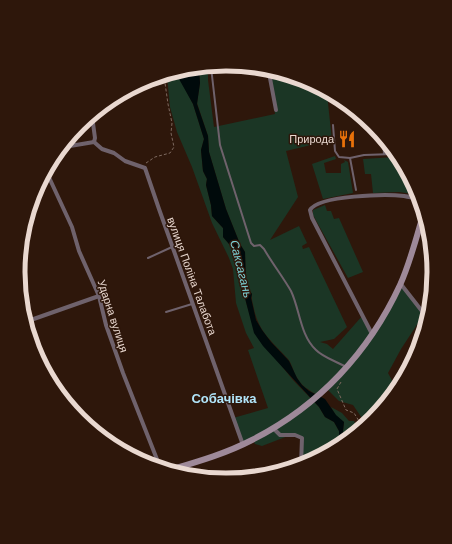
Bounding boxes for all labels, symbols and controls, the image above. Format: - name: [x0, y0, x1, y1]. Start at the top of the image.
- restaurant icon: Природа: [337, 129, 357, 149]
- place label: Природа: [289, 133, 335, 145]
- street label: вулиця Поліна Талабота: [165, 215, 219, 337]
- water label: Саксагань: [227, 239, 255, 299]
- street label: Ударна вулиця: [96, 278, 130, 354]
- district label: Собачівка: [191, 391, 257, 406]

